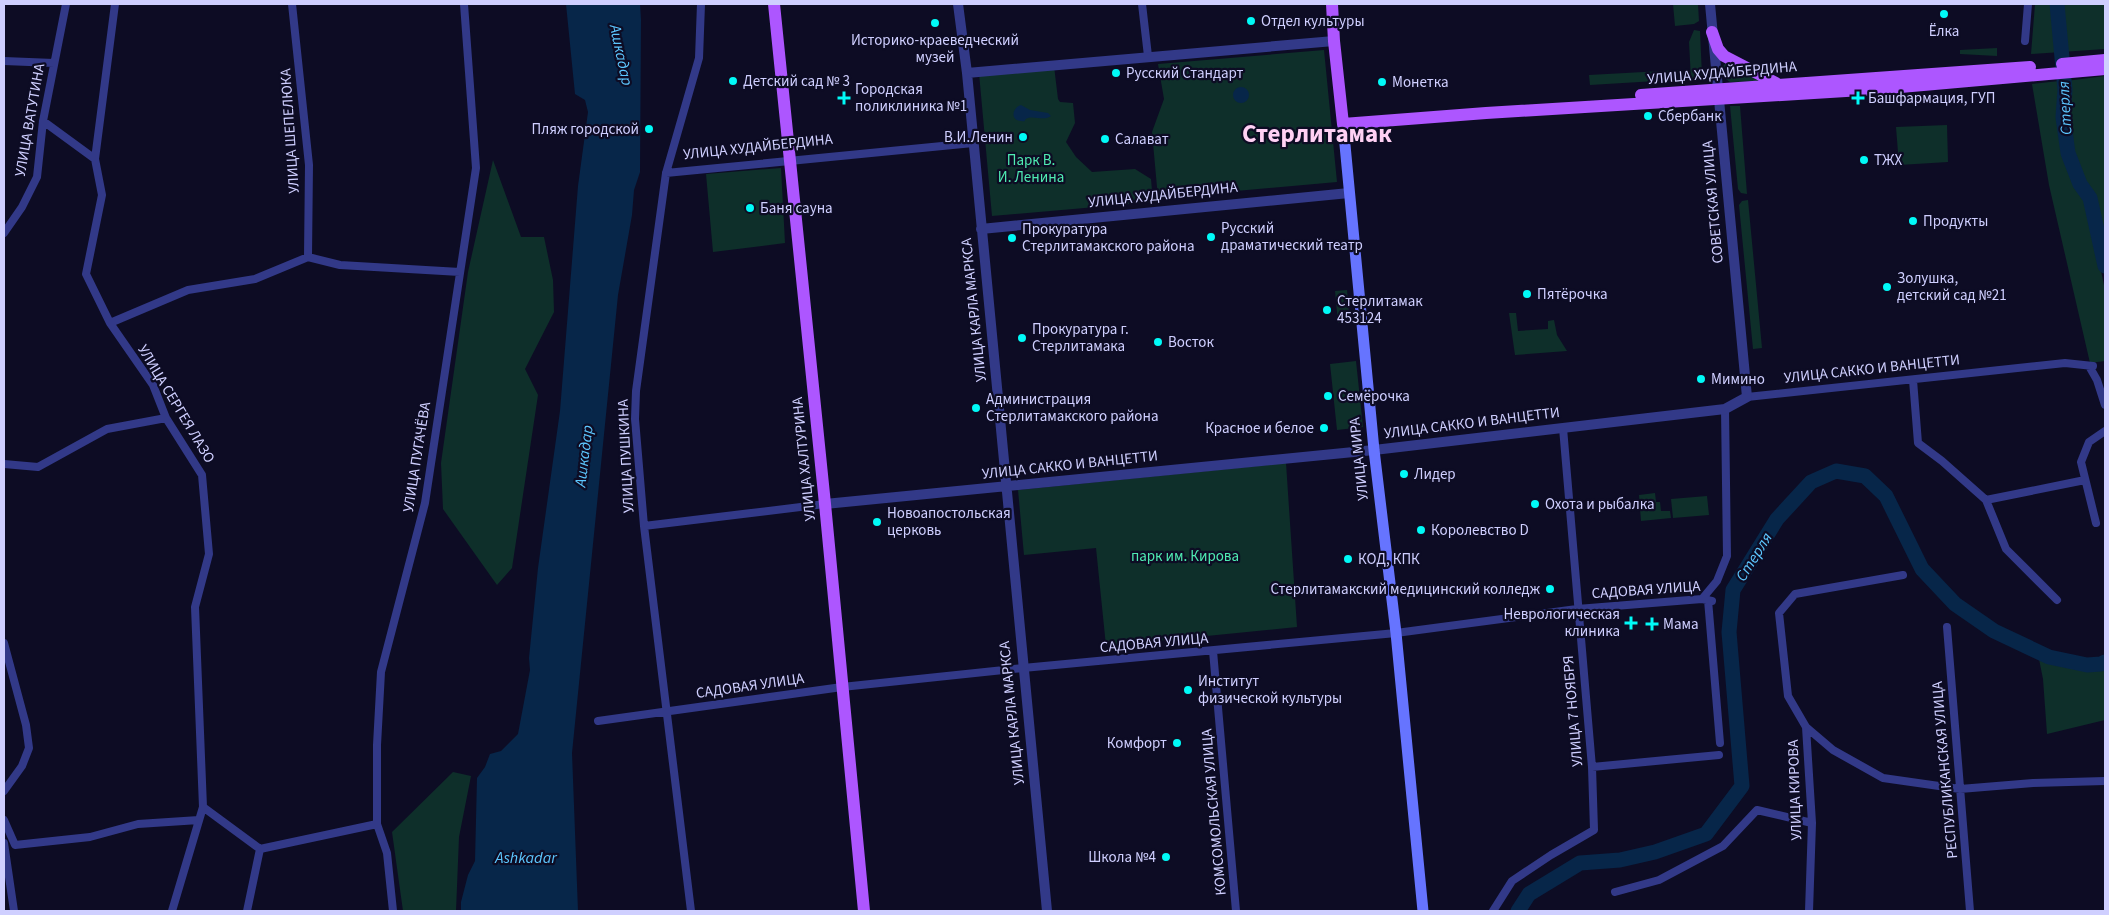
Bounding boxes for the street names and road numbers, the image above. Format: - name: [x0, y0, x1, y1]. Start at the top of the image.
- street label: УЛИЦА ХУДАЙБЕРДИНА: [1646, 56, 1798, 90]
- street label: УЛИЦА ВАТУТИНА: [10, 61, 50, 178]
- street label: УЛИЦА ШЕПЕЛЮКА: [275, 67, 305, 194]
- street label: УЛИЦА ХУДАЙБЕРДИНА: [682, 129, 835, 165]
- street label: СОВЕТСКАЯ УЛИЦА: [1697, 139, 1729, 264]
- street label: УЛИЦА ХУДАЙБЕРДИНА: [1087, 177, 1240, 213]
- street label: УЛИЦА КАРЛА МАРКСА: [956, 236, 992, 383]
- street label: УЛИЦА СЕРГЕЯ ЛАЗО: [132, 341, 220, 467]
- street label: УЛИЦА САККО И ВАНЦЕТТИ: [1783, 349, 1961, 389]
- street label: УЛИЦА ХАЛТУРИНА: [787, 395, 821, 522]
- street label: УЛИЦА ПУШКИНА: [612, 398, 639, 513]
- street label: УЛИЦА ПУГАЧЁВА: [398, 399, 436, 514]
- street label: УЛИЦА САККО И ВАНЦЕТТИ: [1383, 402, 1561, 444]
- street label: УЛИЦА МИРА: [1344, 416, 1374, 502]
- street label: УЛИЦА САККО И ВАНЦЕТТИ: [981, 445, 1159, 485]
- street label: САДОВАЯ УЛИЦА: [1591, 576, 1702, 604]
- street label: САДОВАЯ УЛИЦА: [1099, 628, 1210, 658]
- street label: УЛИЦА КАРЛА МАРКСА: [994, 639, 1030, 786]
- street label: УЛИЦА 7 НОЯБРЯ: [1558, 654, 1588, 768]
- street label: САДОВАЯ УЛИЦА: [695, 668, 806, 704]
- street label: РЕСПУБЛИКАНСКАЯ УЛИЦА: [1927, 680, 1963, 860]
- street label: КОМСОМОЛЬСКАЯ УЛИЦА: [1196, 727, 1232, 896]
- street label: УЛИЦА КИРОВА: [1783, 738, 1807, 841]

